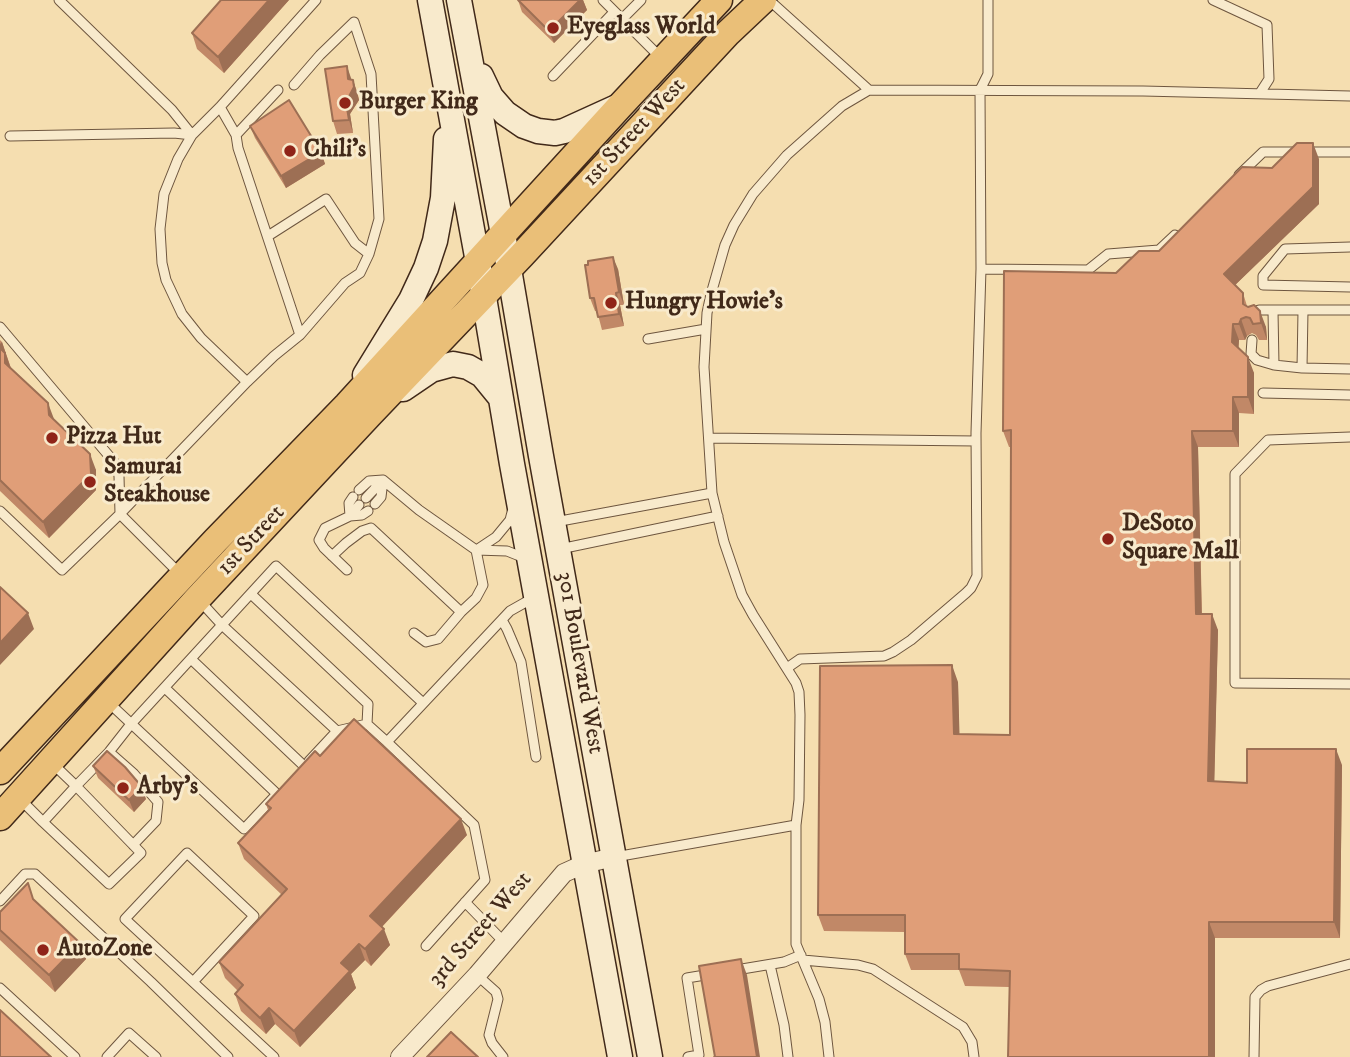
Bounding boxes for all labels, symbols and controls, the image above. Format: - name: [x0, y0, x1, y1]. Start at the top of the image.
- place label: Eyeglass World: [567, 14, 715, 42]
- marker: Eyeglass World: [545, 20, 561, 36]
- street label: 1st Street West: [577, 73, 693, 193]
- place label: Burger King: [359, 89, 478, 117]
- marker: Burger King: [337, 95, 353, 111]
- place label: Chili's: [304, 137, 366, 165]
- marker: Chili's: [282, 143, 298, 159]
- place label: Hungry Howie's: [625, 289, 783, 317]
- marker: Hungry Howie's: [603, 295, 619, 311]
- place label: Pizza Hut: [66, 424, 161, 452]
- marker: Pizza Hut: [44, 430, 60, 446]
- place label: Samurai Steakhouse: [104, 454, 210, 510]
- marker: Samurai Steakhouse: [82, 474, 98, 490]
- street label: 1st Street: [212, 500, 292, 582]
- place label: DeSoto Square Mall: [1122, 511, 1239, 567]
- marker: DeSoto Square Mall: [1100, 531, 1116, 547]
- street label: 301 Boulevard West: [549, 570, 609, 756]
- place label: Arby's: [137, 774, 198, 802]
- marker: Arby's: [115, 780, 131, 796]
- street label: 3rd Street West: [423, 866, 539, 994]
- place label: AutoZone: [57, 936, 153, 964]
- marker: AutoZone: [35, 942, 51, 958]

